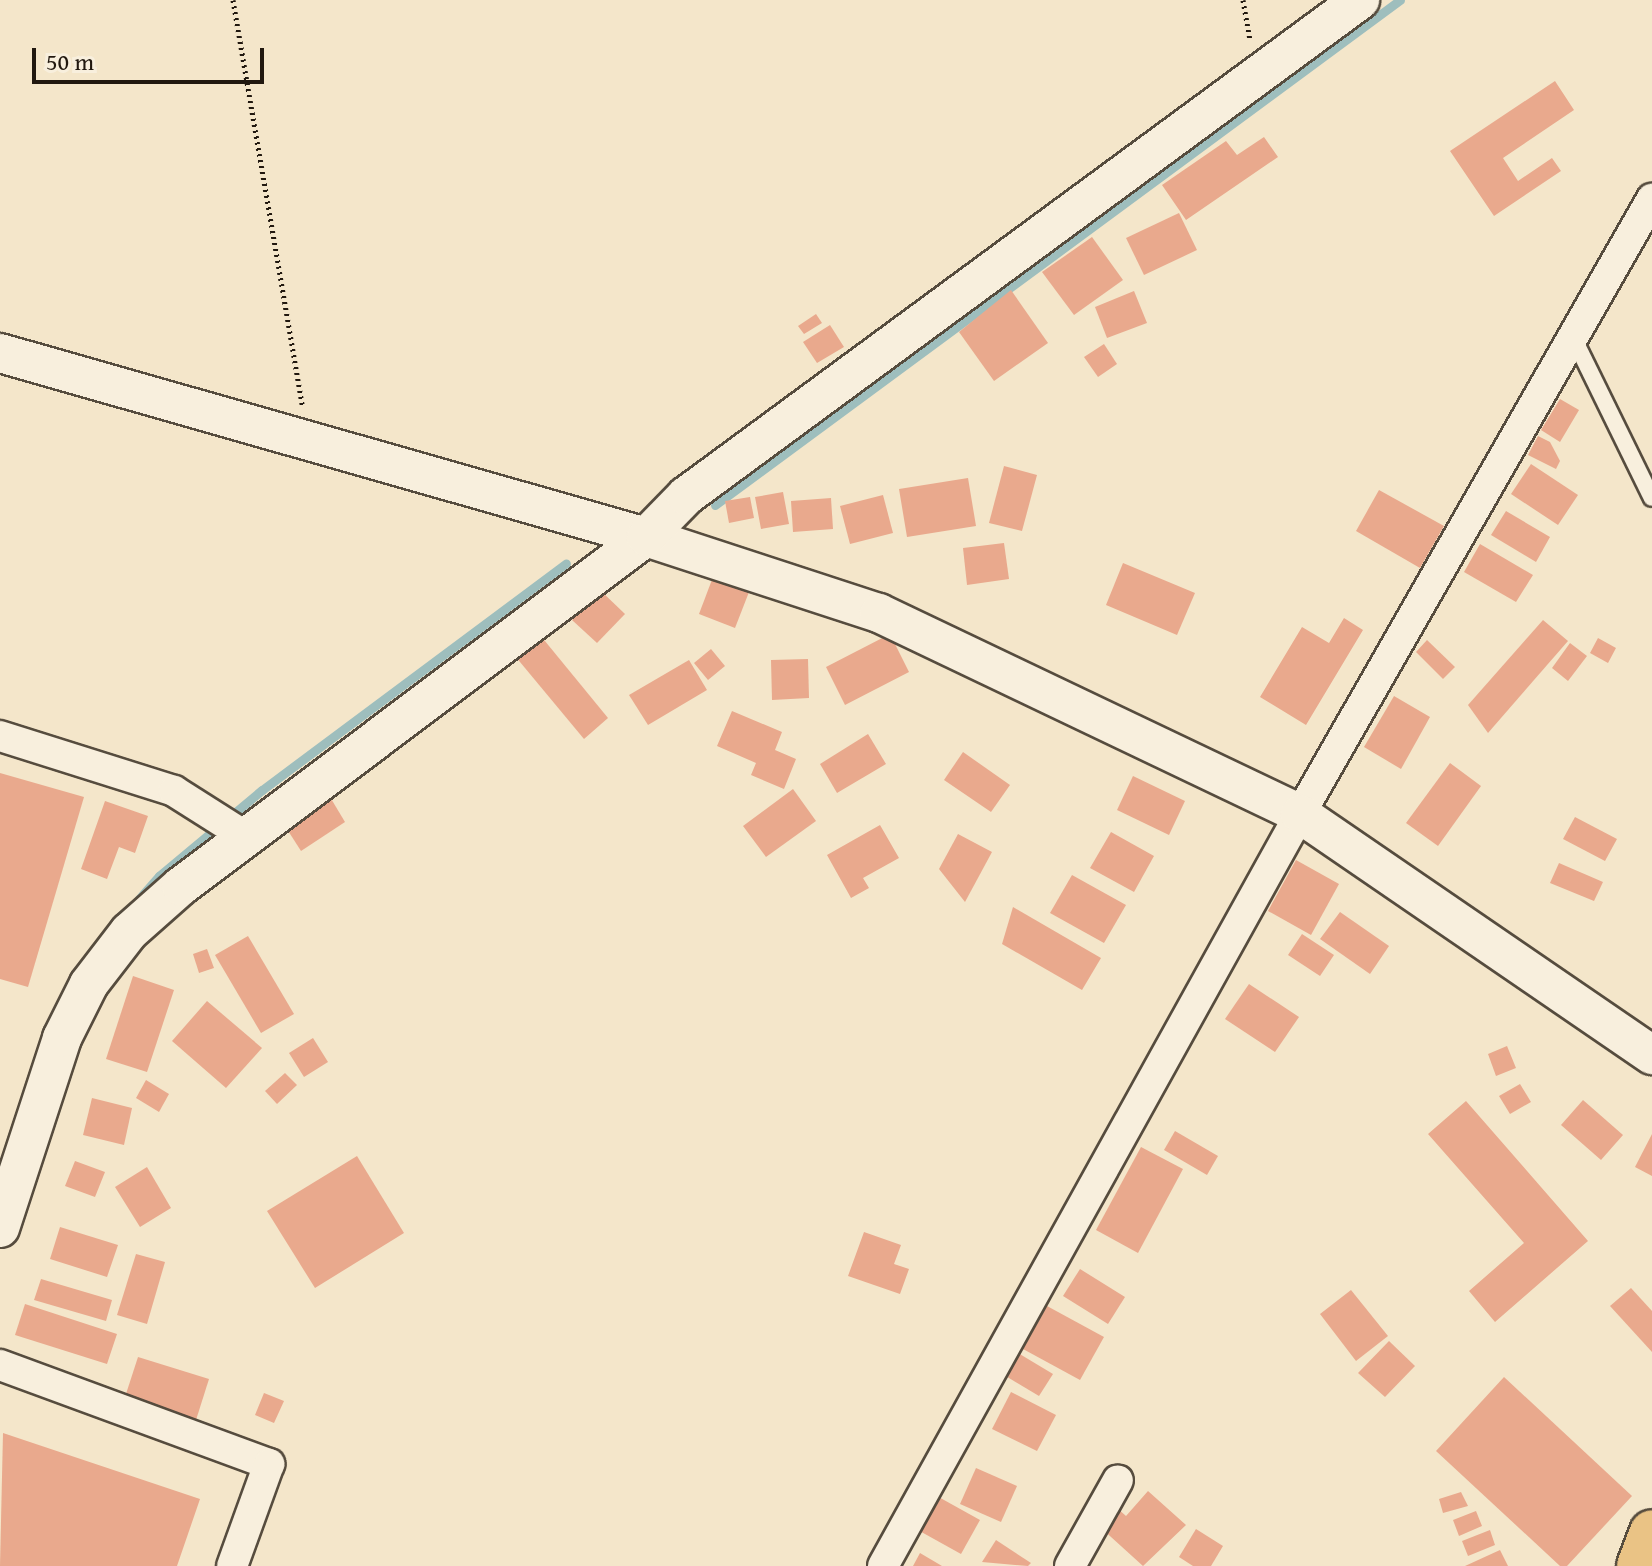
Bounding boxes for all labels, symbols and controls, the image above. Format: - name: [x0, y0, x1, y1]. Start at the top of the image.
- scale bar: [36, 32, 268, 82]
- text: 50 m: [46, 44, 94, 79]

